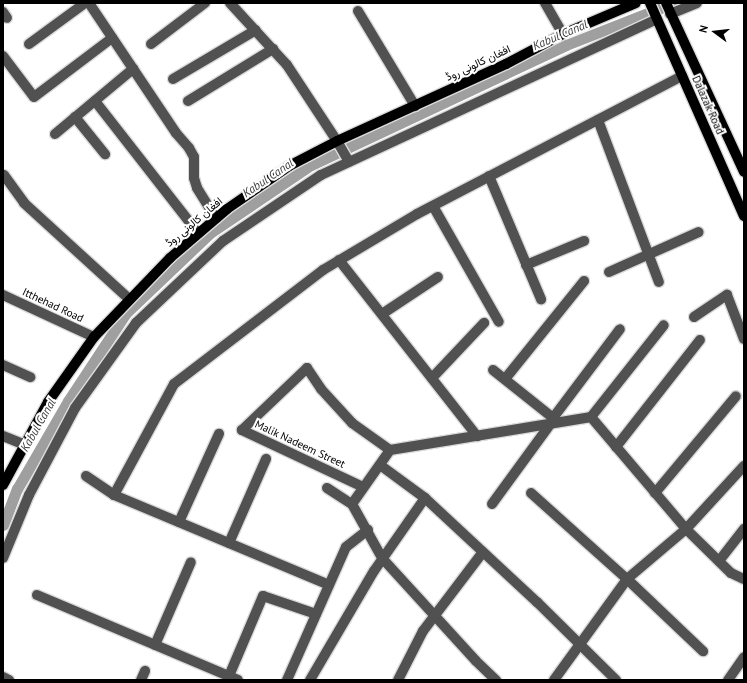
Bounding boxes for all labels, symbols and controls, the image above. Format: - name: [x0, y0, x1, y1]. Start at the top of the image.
- north arrow: [695, 12, 735, 52]
- water label: Kabul Canal: [530, 17, 590, 53]
- text: N: [696, 24, 711, 34]
- street label: افغان کالونی روڈ: [444, 42, 512, 84]
- street label: Dalazak Road: [689, 73, 727, 137]
- water label: Kabul Canal: [240, 156, 296, 200]
- street label: افغان کالونی روڈ: [163, 194, 225, 250]
- street label: Itthehad Road: [20, 285, 86, 325]
- water label: Kabul Canal: [17, 396, 59, 454]
- street label: Malik Nadeem Street: [253, 417, 347, 471]

